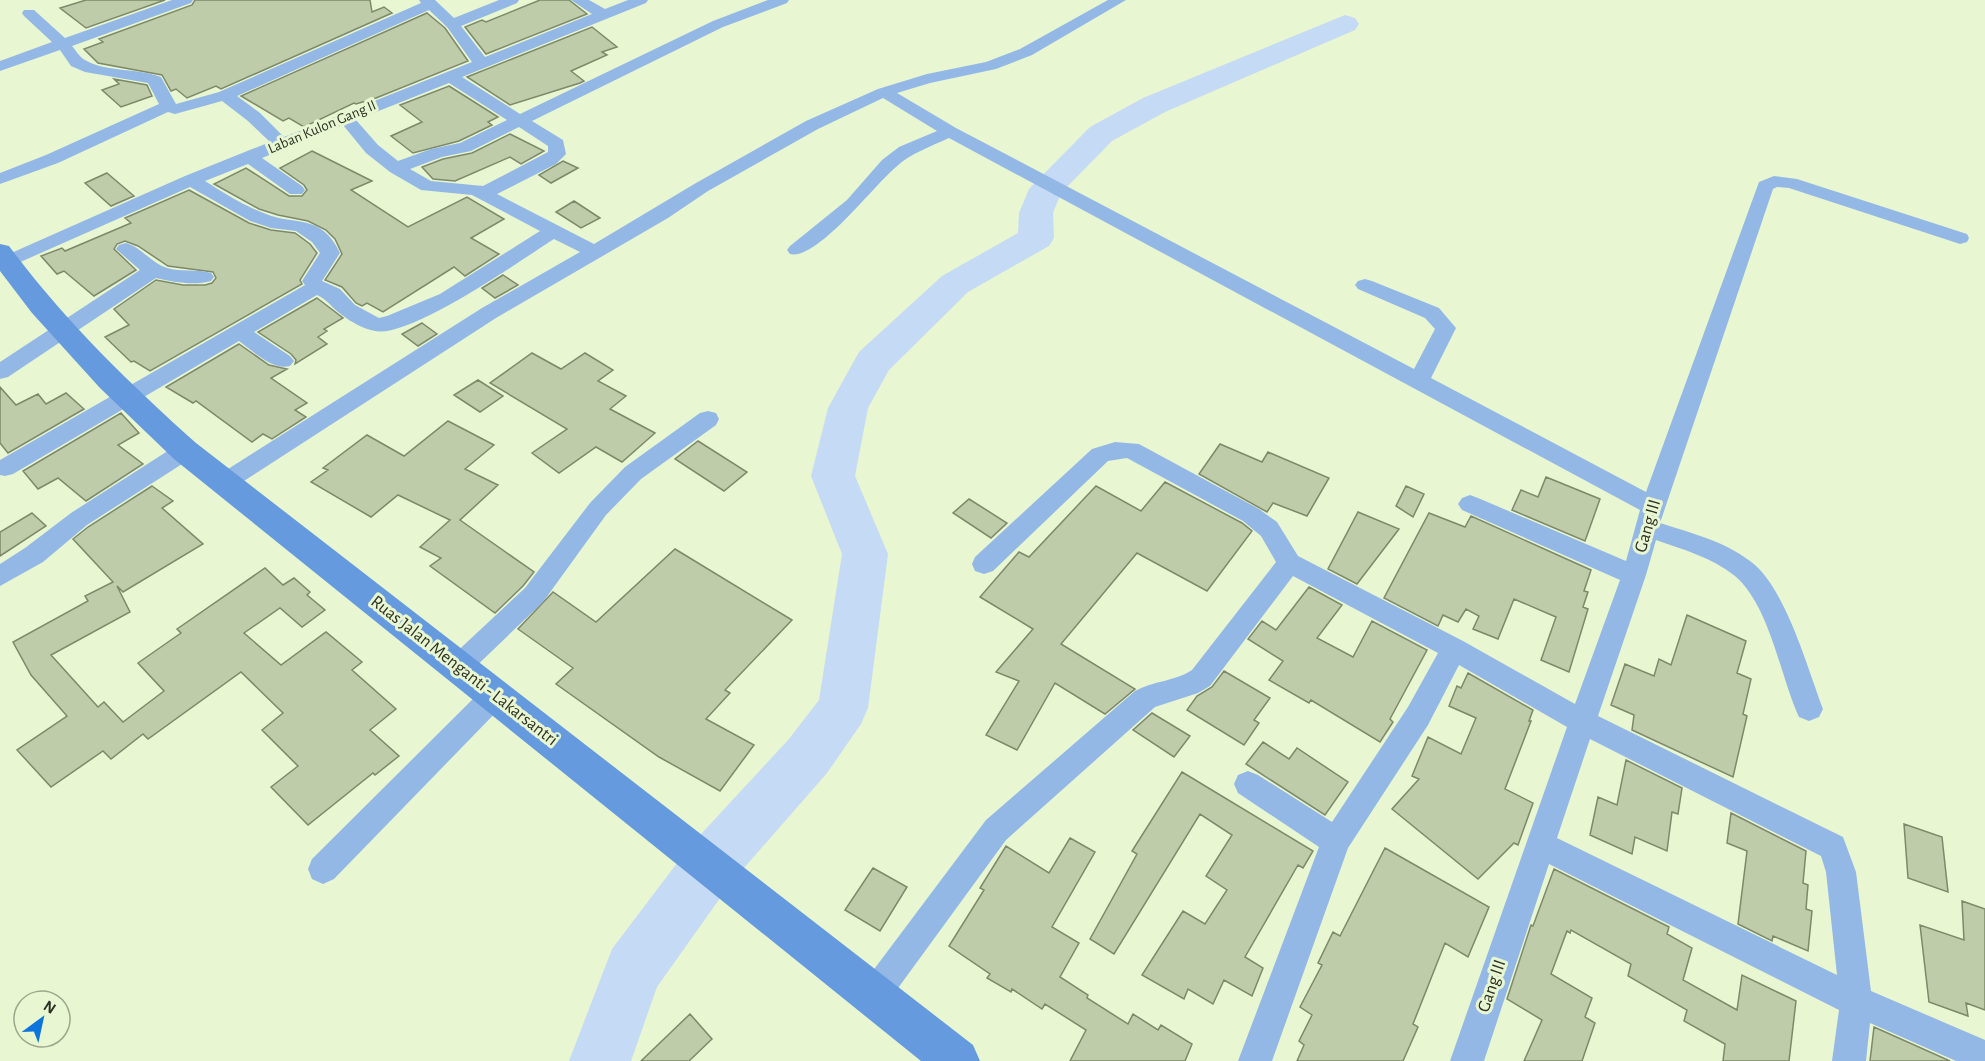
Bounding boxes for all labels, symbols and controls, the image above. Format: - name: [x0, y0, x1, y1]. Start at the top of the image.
- street label: Laban Kulon Gang II: [266, 97, 378, 157]
- street label: Gang III: [1632, 497, 1664, 555]
- street label: Ruas Jalan Menganti - Lakarsantri: [367, 593, 561, 749]
- street label: Gang III: [1475, 957, 1509, 1015]
- north arrow: [12, 989, 72, 1049]
- text: N: [41, 998, 59, 1017]

